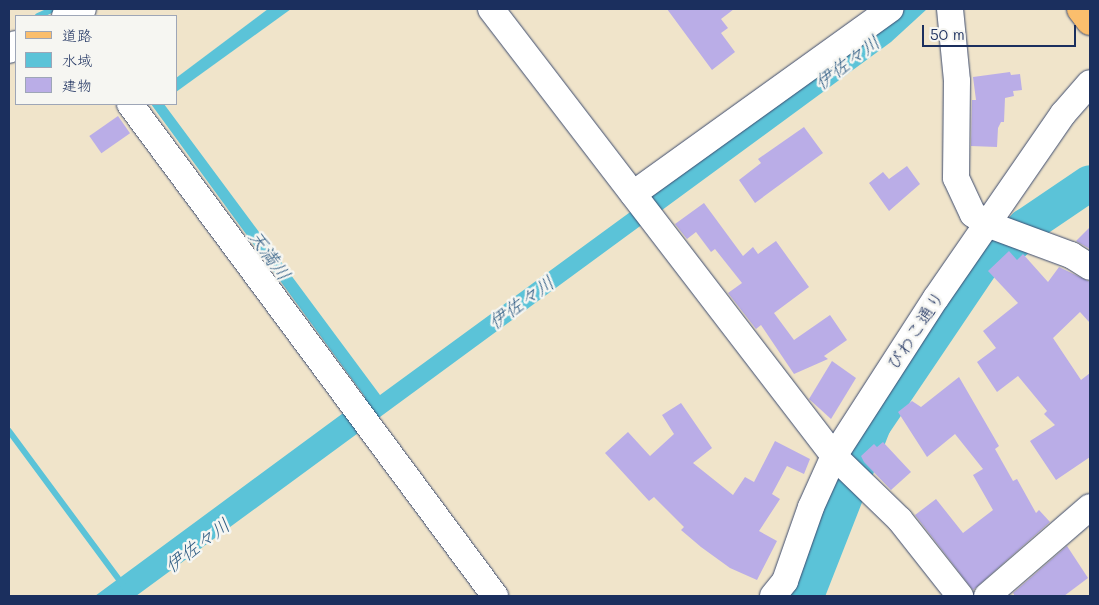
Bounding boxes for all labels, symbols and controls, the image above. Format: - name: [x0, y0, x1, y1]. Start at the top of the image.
- legend: [15, 15, 178, 105]
- scale bar: [924, 15, 1078, 47]
- text: 50 m: [930, 24, 965, 44]
- text: 道路: [62, 25, 92, 45]
- water label: 伊佐々川: [810, 30, 884, 94]
- text: 水域: [62, 50, 92, 70]
- text: 建物: [62, 75, 92, 95]
- water label: 天満川: [244, 225, 296, 285]
- water label: 伊佐々川: [484, 270, 558, 334]
- street label: びわこ通り: [881, 286, 949, 374]
- water label: 伊佐々川: [160, 513, 234, 577]

